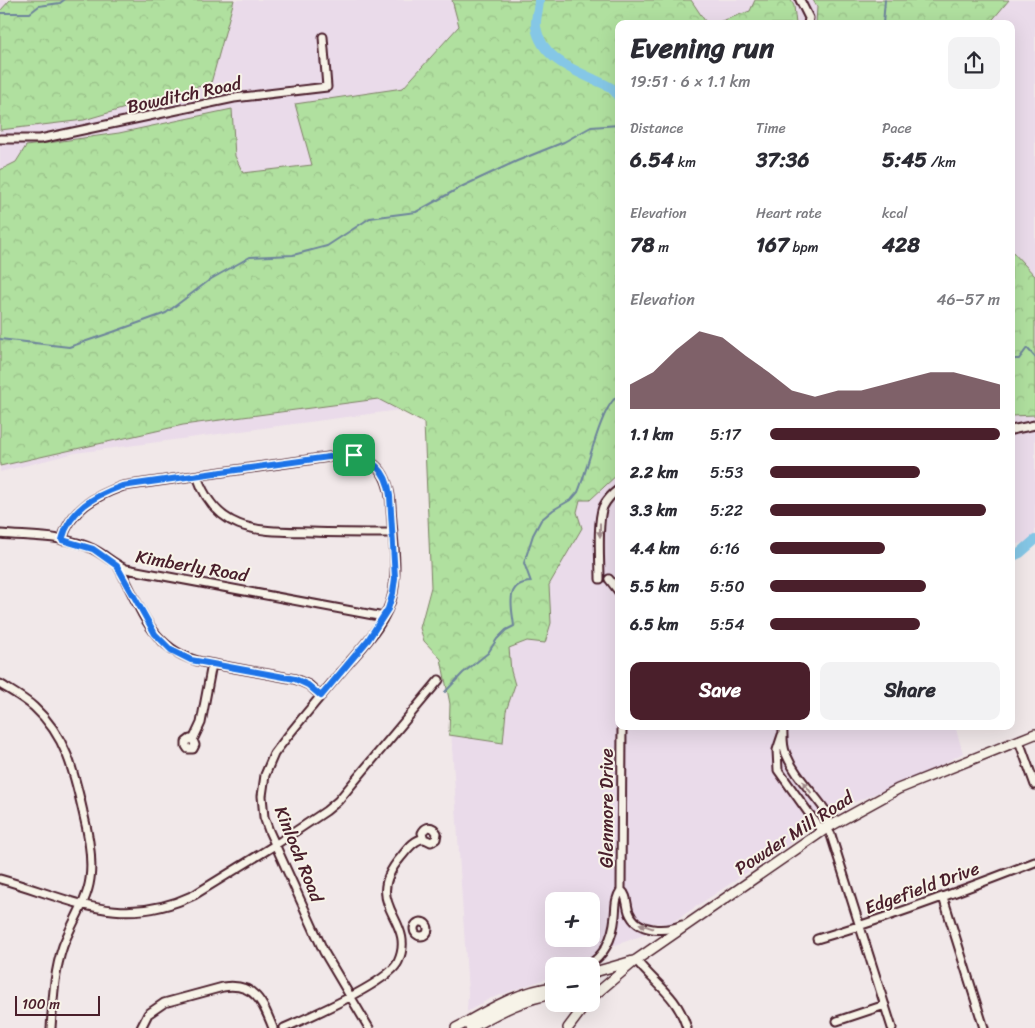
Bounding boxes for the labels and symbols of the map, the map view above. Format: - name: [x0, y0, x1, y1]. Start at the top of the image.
- street label: Bowditch Road: [124, 67, 246, 123]
- pin: [333, 434, 375, 476]
- one-way arrow: [596, 523, 604, 539]
- street label: Kimberly Road: [133, 540, 252, 592]
- street label: Glenmore Drive: [591, 748, 623, 868]
- one-way arrow: [802, 780, 812, 794]
- street label: Powder Mill Road: [728, 782, 861, 884]
- street label: Kinloch Road: [265, 801, 333, 908]
- street label: Edgefield Drive: [860, 852, 984, 924]
- one-way arrow: [638, 922, 653, 930]
- scale bar: [15, 993, 100, 1016]

